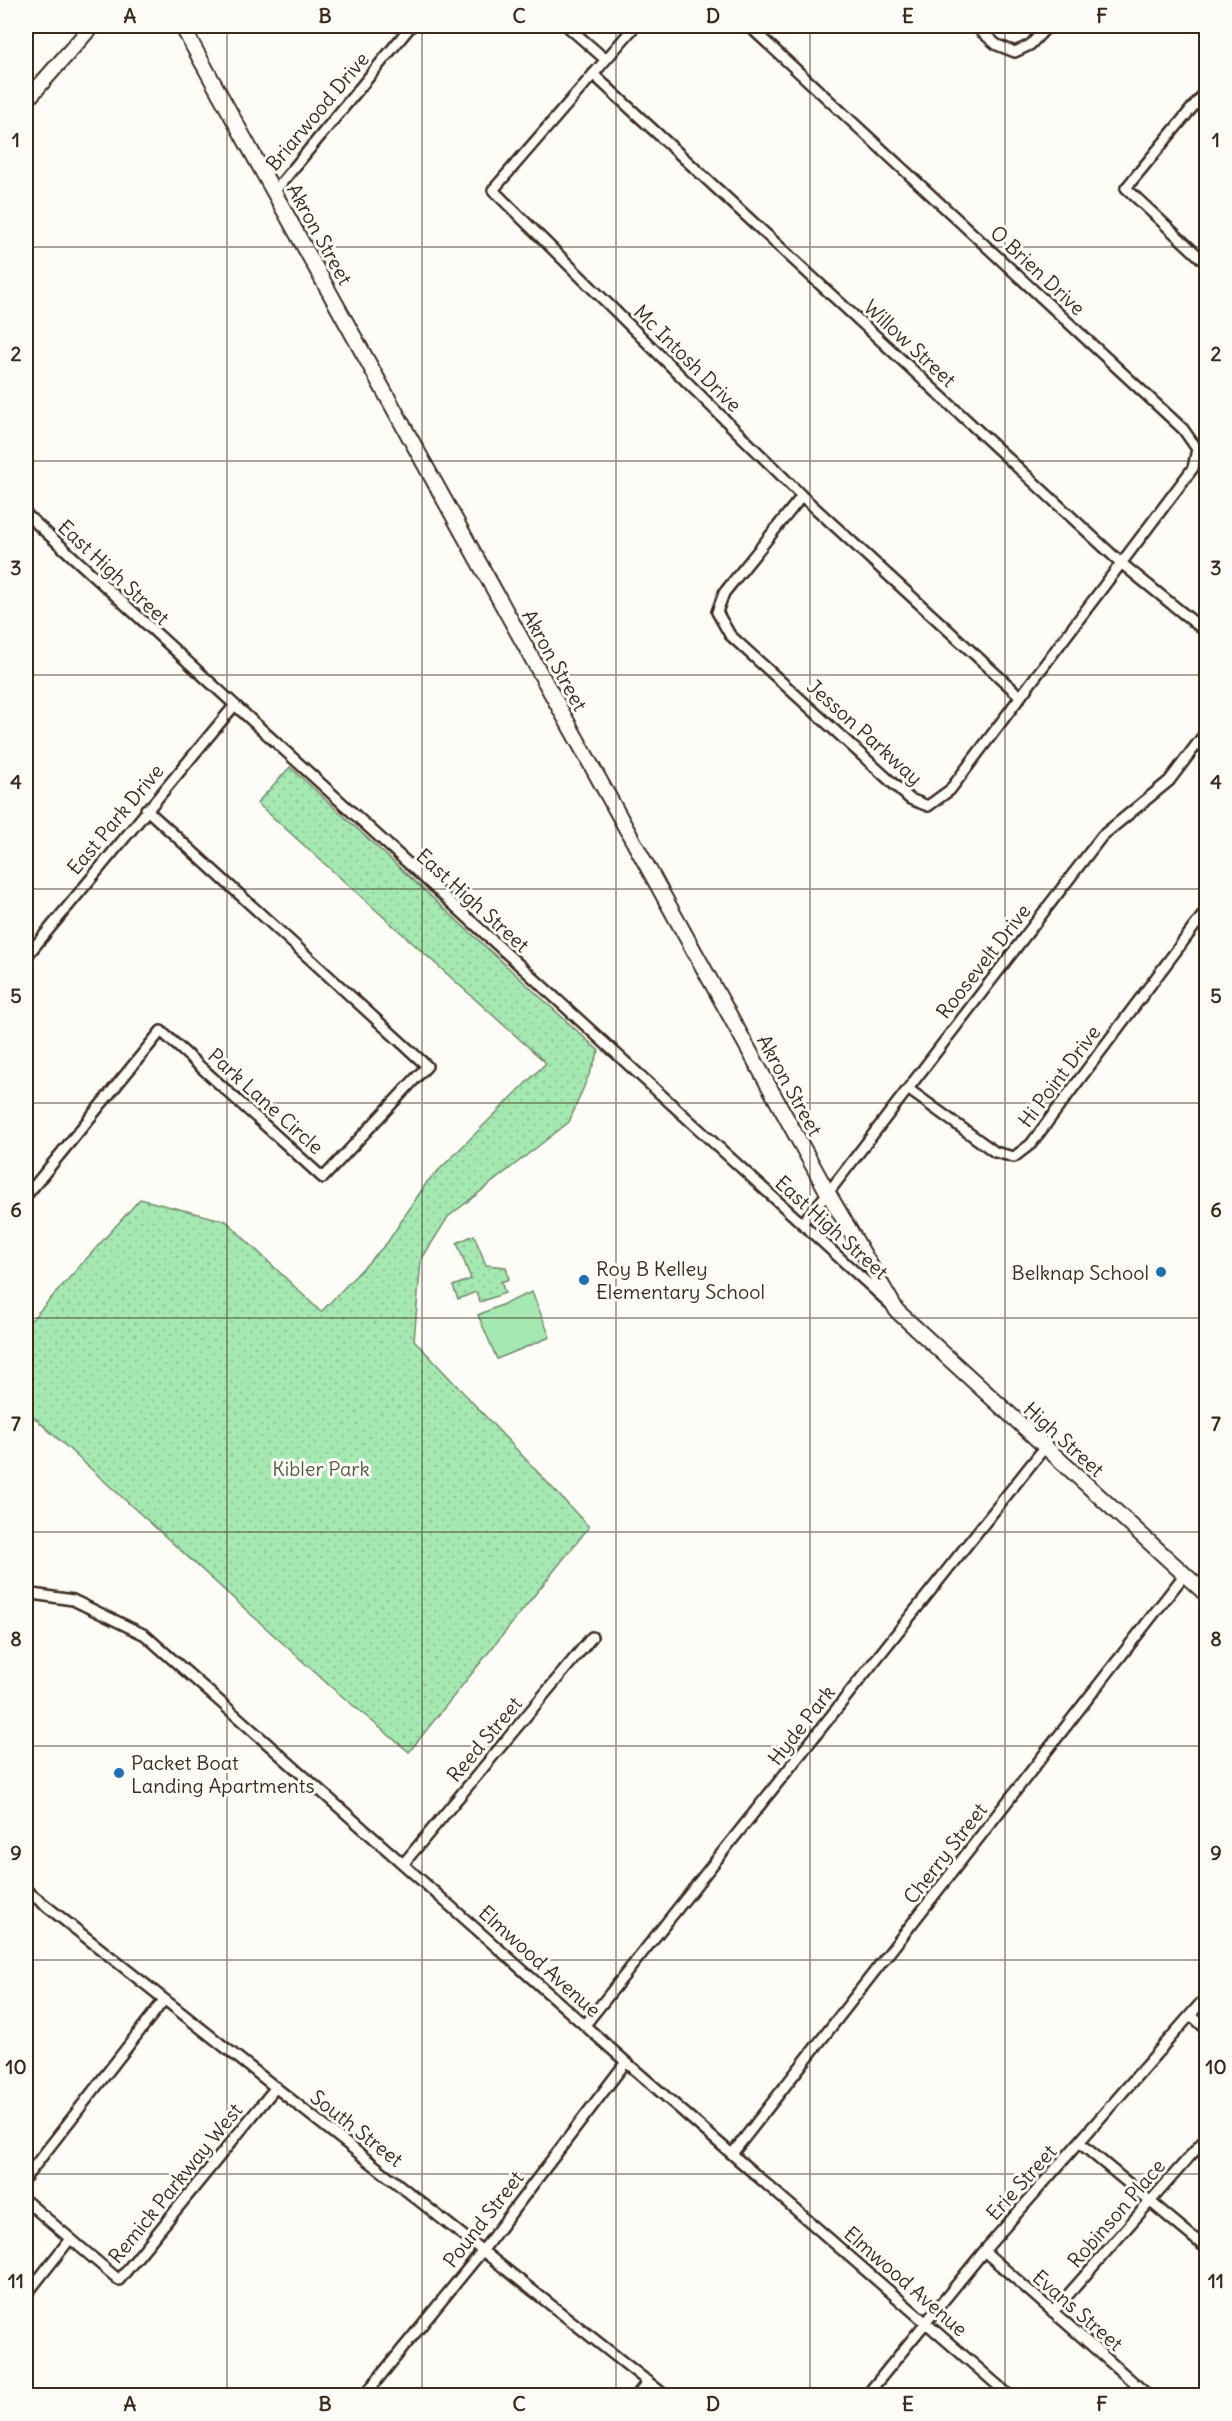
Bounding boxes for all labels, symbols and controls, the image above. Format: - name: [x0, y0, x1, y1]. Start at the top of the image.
- text: A: [124, 3, 137, 28]
- text: B: [318, 3, 332, 28]
- text: C: [512, 3, 526, 28]
- text: D: [706, 3, 720, 28]
- text: E: [902, 3, 914, 28]
- text: F: [1096, 3, 1108, 28]
- street label: Briarwood Drive: [260, 47, 374, 175]
- text: 1: [12, 127, 20, 152]
- text: 1: [1212, 127, 1220, 152]
- street label: Akron Street: [282, 179, 358, 289]
- street label: O Brien Drive: [985, 220, 1091, 320]
- street label: Willow Street: [859, 294, 961, 392]
- street label: Mc Intosh Drive: [629, 299, 747, 417]
- text: 2: [11, 341, 22, 366]
- text: 2: [1211, 341, 1222, 366]
- street label: East High Street: [53, 514, 175, 630]
- text: 3: [10, 555, 22, 580]
- text: 3: [1210, 555, 1222, 580]
- street label: Akron Street: [517, 605, 593, 715]
- street label: Jesson Parkway: [802, 674, 928, 790]
- street label: East Park Drive: [61, 759, 169, 879]
- text: 4: [10, 769, 22, 794]
- text: 4: [1210, 769, 1222, 794]
- street label: East High Street: [411, 843, 535, 957]
- street label: Roosevelt Drive: [930, 899, 1036, 1023]
- text: 5: [10, 983, 22, 1008]
- text: 5: [1210, 983, 1222, 1008]
- street label: Hi Point Drive: [1013, 1020, 1105, 1132]
- street label: Akron Street: [752, 1030, 828, 1140]
- street label: Park Lane Circle: [203, 1043, 329, 1159]
- street label: East High Street: [770, 1170, 894, 1284]
- text: 6: [10, 1197, 22, 1222]
- text: 6: [1210, 1197, 1222, 1222]
- place label: Roy B Kelley Elementary School: [596, 1256, 765, 1304]
- place label: Belknap School: [1011, 1260, 1149, 1285]
- marker: Belknap School: [1154, 1265, 1168, 1279]
- marker: Roy B Kelley Elementary School: [577, 1273, 591, 1287]
- street label: High Street: [1019, 1396, 1110, 1482]
- text: 7: [11, 1411, 21, 1436]
- text: 7: [1211, 1411, 1221, 1436]
- park label: Kibler Park: [272, 1456, 370, 1481]
- text: 8: [10, 1626, 22, 1651]
- text: 8: [1210, 1626, 1222, 1651]
- street label: Hyde Park: [762, 1680, 840, 1770]
- street label: Reed Street: [441, 1691, 527, 1787]
- place label: Packet Boat Landing Apartments: [131, 1750, 315, 1798]
- marker: Packet Boat Landing Apartments: [112, 1766, 126, 1780]
- street label: Cherry Street: [898, 1797, 992, 1908]
- text: 9: [10, 1840, 22, 1865]
- text: 9: [1210, 1840, 1222, 1865]
- street label: Elmwood Avenue: [474, 1900, 606, 2022]
- text: 10: [5, 2054, 27, 2079]
- text: 10: [1205, 2054, 1227, 2079]
- street label: South Street: [306, 2084, 408, 2172]
- street label: Remick Parkway West: [103, 2098, 247, 2268]
- street label: Erie Street: [981, 2139, 1062, 2225]
- street label: Robinson Place: [1062, 2153, 1170, 2273]
- street label: Pound Street: [437, 2165, 529, 2272]
- street label: Elmwood Avenue: [839, 2221, 973, 2341]
- street label: Evans Street: [1028, 2264, 1128, 2356]
- text: 11: [8, 2268, 24, 2293]
- text: 11: [1208, 2268, 1224, 2293]
- text: A: [124, 2391, 137, 2416]
- text: B: [318, 2391, 332, 2416]
- text: C: [512, 2391, 526, 2416]
- text: D: [706, 2391, 720, 2416]
- text: E: [902, 2391, 914, 2416]
- text: F: [1096, 2391, 1108, 2416]

